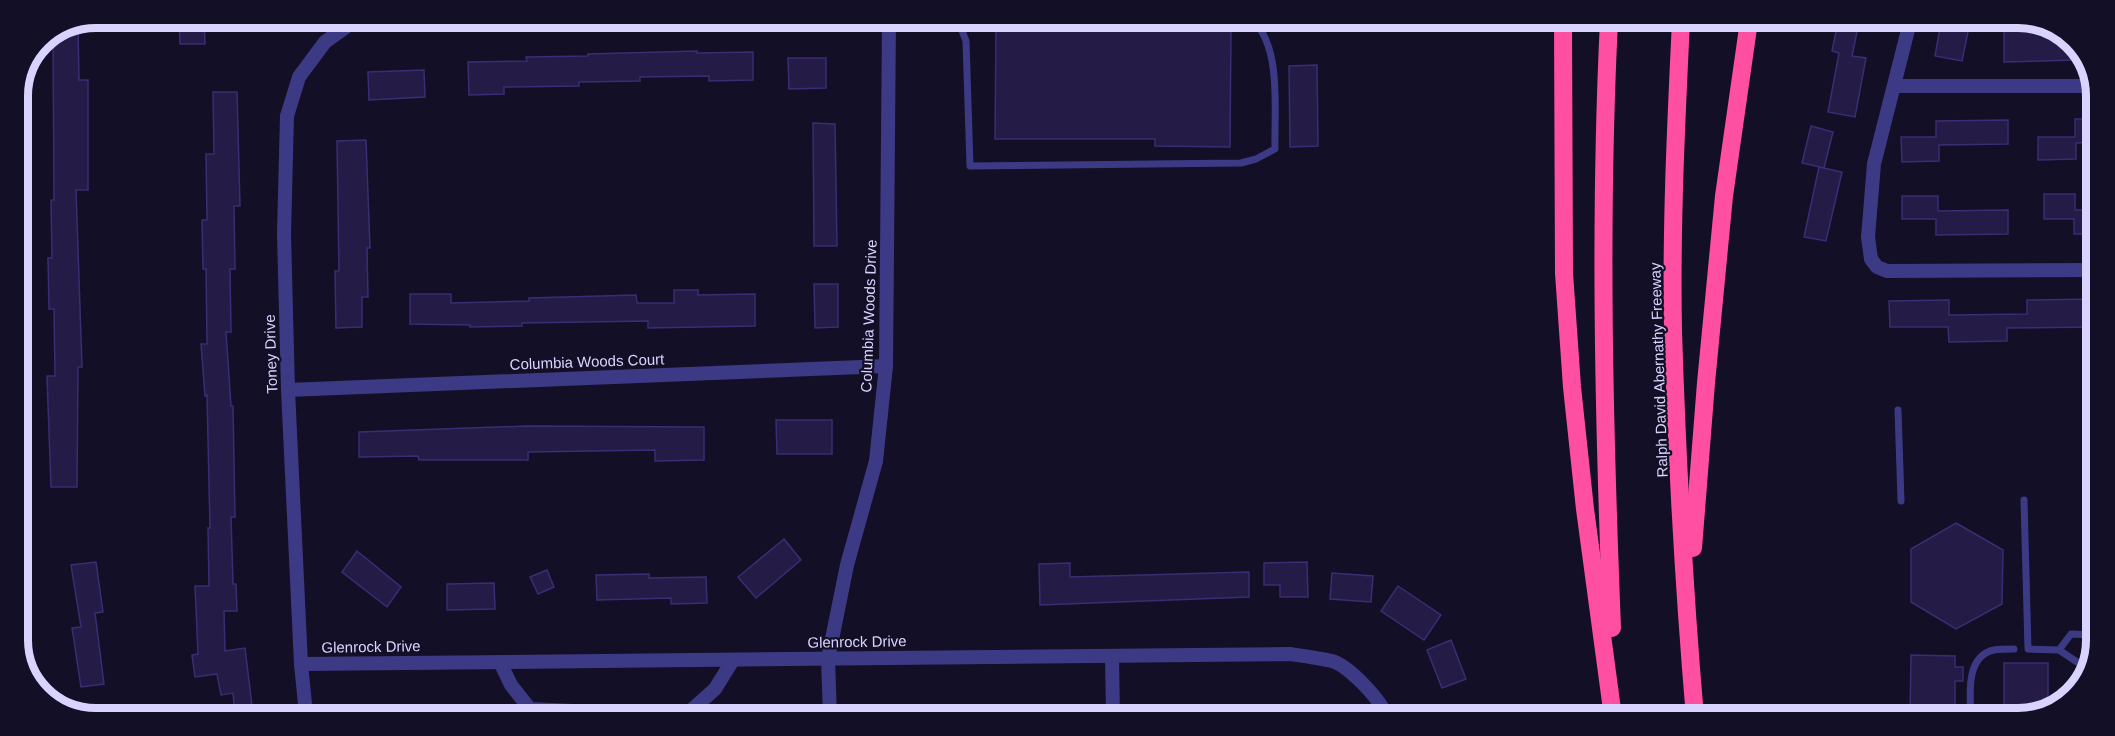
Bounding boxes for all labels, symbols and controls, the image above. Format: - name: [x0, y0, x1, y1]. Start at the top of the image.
- street label: Columbia Woods Drive: [857, 239, 880, 393]
- street label: Ralph David Abernathy Freeway: [1646, 262, 1671, 478]
- street label: Toney Drive: [261, 314, 280, 394]
- street label: Columbia Woods Court: [509, 350, 665, 373]
- street label: Glenrock Drive: [807, 632, 907, 651]
- street label: Glenrock Drive: [321, 637, 421, 656]

